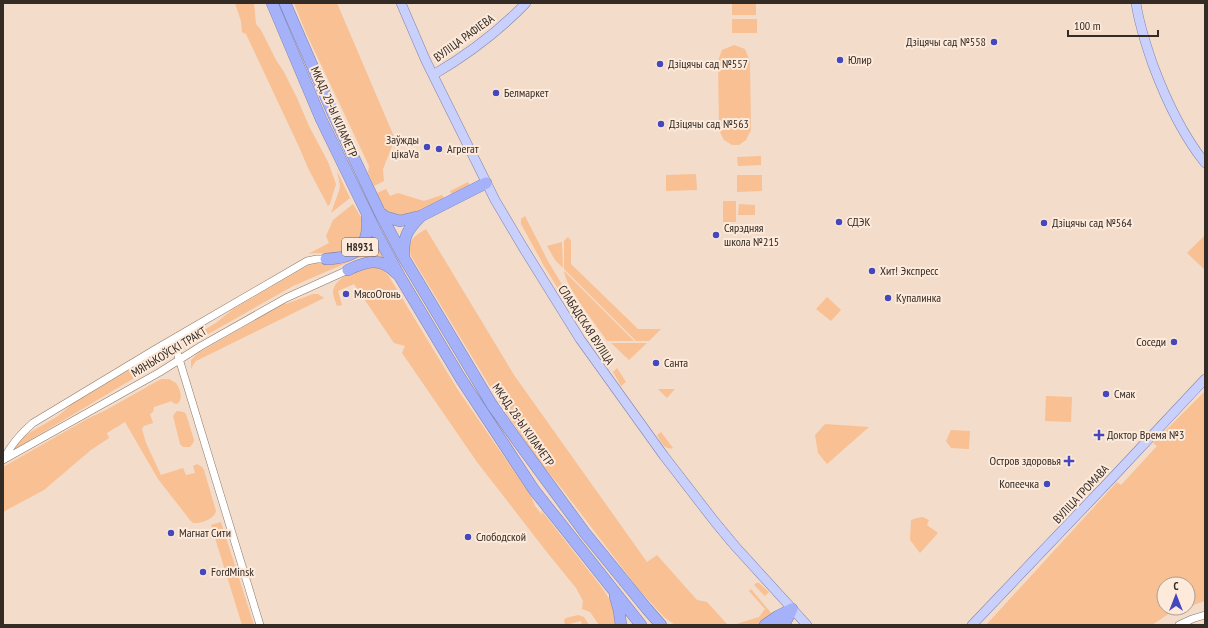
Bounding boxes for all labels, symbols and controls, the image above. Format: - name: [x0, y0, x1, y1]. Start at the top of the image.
- street label: ВУЛІЦА РАФІЕВА: [430, 10, 497, 65]
- scale bar: [1068, 12, 1158, 38]
- text: 100 m: [1074, 18, 1101, 33]
- place label: Дзіцячы сад №558: [906, 34, 986, 49]
- marker: Дзіцячы сад №558: [989, 37, 999, 47]
- place label: Юлир: [848, 52, 872, 67]
- marker: Юлир: [835, 55, 845, 65]
- place label: Дзіцячы сад №557: [668, 56, 748, 71]
- marker: Дзіцячы сад №557: [655, 59, 665, 69]
- street label: МКАД, 29-Ы КІЛАМЕТР: [308, 64, 361, 160]
- place label: Белмаркет: [504, 85, 549, 100]
- marker: Белмаркет: [491, 88, 501, 98]
- place label: Дзіцячы сад №563: [669, 116, 749, 131]
- marker: Дзіцячы сад №563: [656, 119, 666, 129]
- place label: Заўжды цікаVа: [386, 132, 419, 161]
- place label: Агрегат: [447, 141, 479, 156]
- marker: Заўжды цікаVа: [422, 142, 432, 152]
- marker: Агрегат: [434, 144, 444, 154]
- place label: СДЭК: [847, 214, 870, 229]
- place label: Дзіцячы сад №564: [1052, 215, 1133, 230]
- marker: СДЭК: [834, 217, 844, 227]
- marker: Дзіцячы сад №564: [1039, 218, 1049, 228]
- place label: Сярэдняя школа №215: [724, 220, 779, 249]
- marker: Сярэдняя школа №215: [711, 230, 721, 240]
- road number: Н8931: [342, 238, 378, 256]
- place label: Хит! Экспресс: [880, 263, 939, 278]
- marker: Хит! Экспресс: [867, 266, 877, 276]
- street label: СЛАБАДСКАЯ ВУЛІЦА: [555, 282, 618, 368]
- place label: МясоОгонь: [354, 286, 401, 301]
- marker: МясоОгонь: [341, 289, 351, 299]
- place label: Купалинка: [896, 290, 941, 305]
- marker: Купалинка: [883, 293, 893, 303]
- street label: МЯНЬКОЎСКІ ТРАКТ: [128, 323, 210, 380]
- place label: Соседи: [1136, 334, 1166, 349]
- marker: Соседи: [1169, 337, 1179, 347]
- place label: Санта: [664, 355, 688, 370]
- marker: Санта: [651, 358, 661, 368]
- street label: МКАД, 28-Ы КІЛАМЕТР: [489, 380, 558, 470]
- place label: Смак: [1114, 386, 1136, 401]
- marker: Смак: [1101, 389, 1111, 399]
- place label: Доктор Время №3: [1107, 427, 1184, 442]
- marker: Доктор Время №3: [1094, 430, 1104, 440]
- place label: Остров здоровья: [990, 453, 1061, 468]
- marker: Остров здоровья: [1064, 456, 1074, 466]
- street label: ВУЛІЦА ГРОМАВА: [1050, 461, 1112, 526]
- place label: Копеечка: [999, 476, 1039, 491]
- marker: Копеечка: [1042, 479, 1052, 489]
- place label: Магнат Cити: [179, 525, 231, 540]
- marker: Магнат Cити: [166, 528, 176, 538]
- place label: Слободской: [476, 529, 526, 544]
- marker: Слободской: [463, 532, 473, 542]
- place label: FordMinsk: [211, 564, 254, 579]
- marker: FordMinsk: [198, 567, 208, 577]
- north arrow: [1156, 576, 1196, 616]
- text: С: [1173, 579, 1179, 593]

